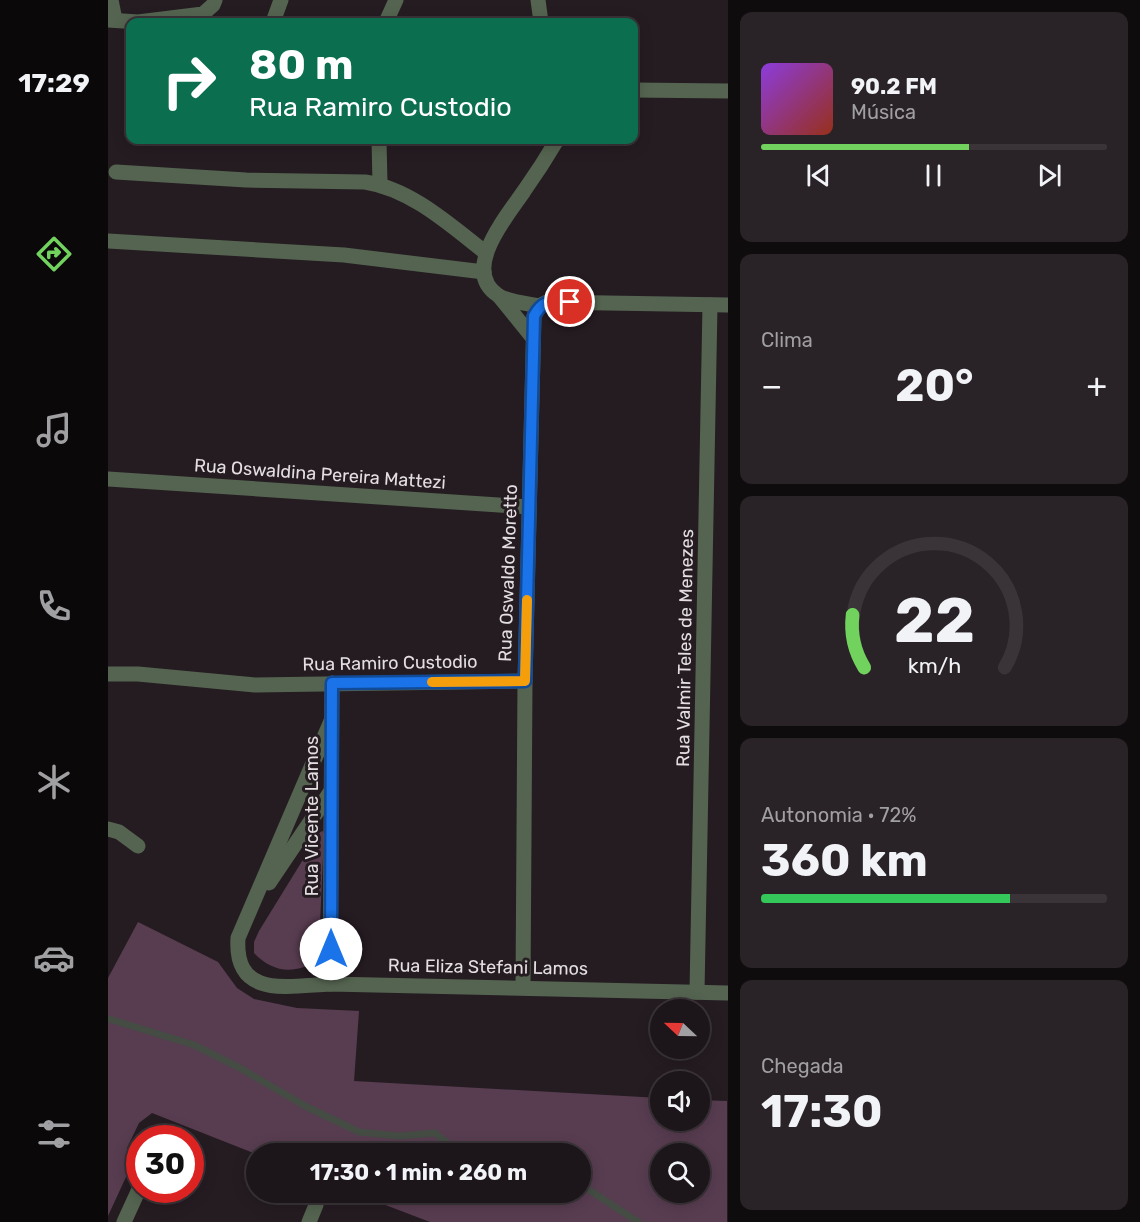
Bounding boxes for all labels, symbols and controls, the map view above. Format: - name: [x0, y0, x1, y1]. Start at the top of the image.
- text: 80 m: [249, 40, 353, 90]
- icon: right: [150, 42, 228, 120]
- text: 17:29: [18, 67, 90, 99]
- text: 90.2 FM: [851, 73, 937, 100]
- text: Rua Ramiro Custodio: [249, 91, 512, 123]
- text: Música: [851, 100, 916, 124]
- icon: previous: [802, 159, 835, 192]
- icon: pause: [917, 159, 950, 192]
- icon: next: [1033, 159, 1066, 192]
- icon: directions: [33, 233, 75, 275]
- pin: [544, 276, 595, 327]
- icon: arrive: [553, 285, 586, 318]
- text: Clima: [761, 328, 813, 352]
- text: 20°: [895, 359, 974, 412]
- text: −: [761, 366, 782, 405]
- text: +: [1086, 366, 1107, 405]
- icon: music: [33, 409, 75, 451]
- street label: Rua Oswaldina Pereira Mattezi: [193, 454, 447, 494]
- street label: Rua Oswaldo Moretto: [494, 484, 522, 662]
- street label: Rua Valmir Teles de Menezes: [672, 529, 698, 767]
- text: 22: [893, 584, 975, 658]
- icon: phone: [33, 585, 75, 627]
- street label: Rua Ramiro Custodio: [302, 650, 478, 676]
- text: km/h: [907, 653, 961, 678]
- street label: Rua Vicente Lamos: [301, 736, 323, 896]
- icon: climate: [33, 761, 75, 803]
- text: Autonomia · 72%: [761, 803, 917, 827]
- text: 360 km: [761, 834, 928, 887]
- position arrow: [299, 917, 363, 981]
- icon: car: [33, 937, 75, 979]
- street label: Rua Eliza Stefani Lamos: [388, 954, 588, 980]
- north arrow: [650, 999, 710, 1059]
- map controls: [650, 999, 710, 1203]
- text: Chegada: [761, 1054, 844, 1078]
- button: sound: [650, 1071, 710, 1131]
- text: 17:30: [761, 1085, 883, 1138]
- icon: filters: [33, 1113, 75, 1155]
- speed limit sign: 30: [126, 1125, 204, 1203]
- button: search: [650, 1143, 710, 1203]
- text: 17:30 · 1 min · 260 m: [310, 1159, 527, 1186]

